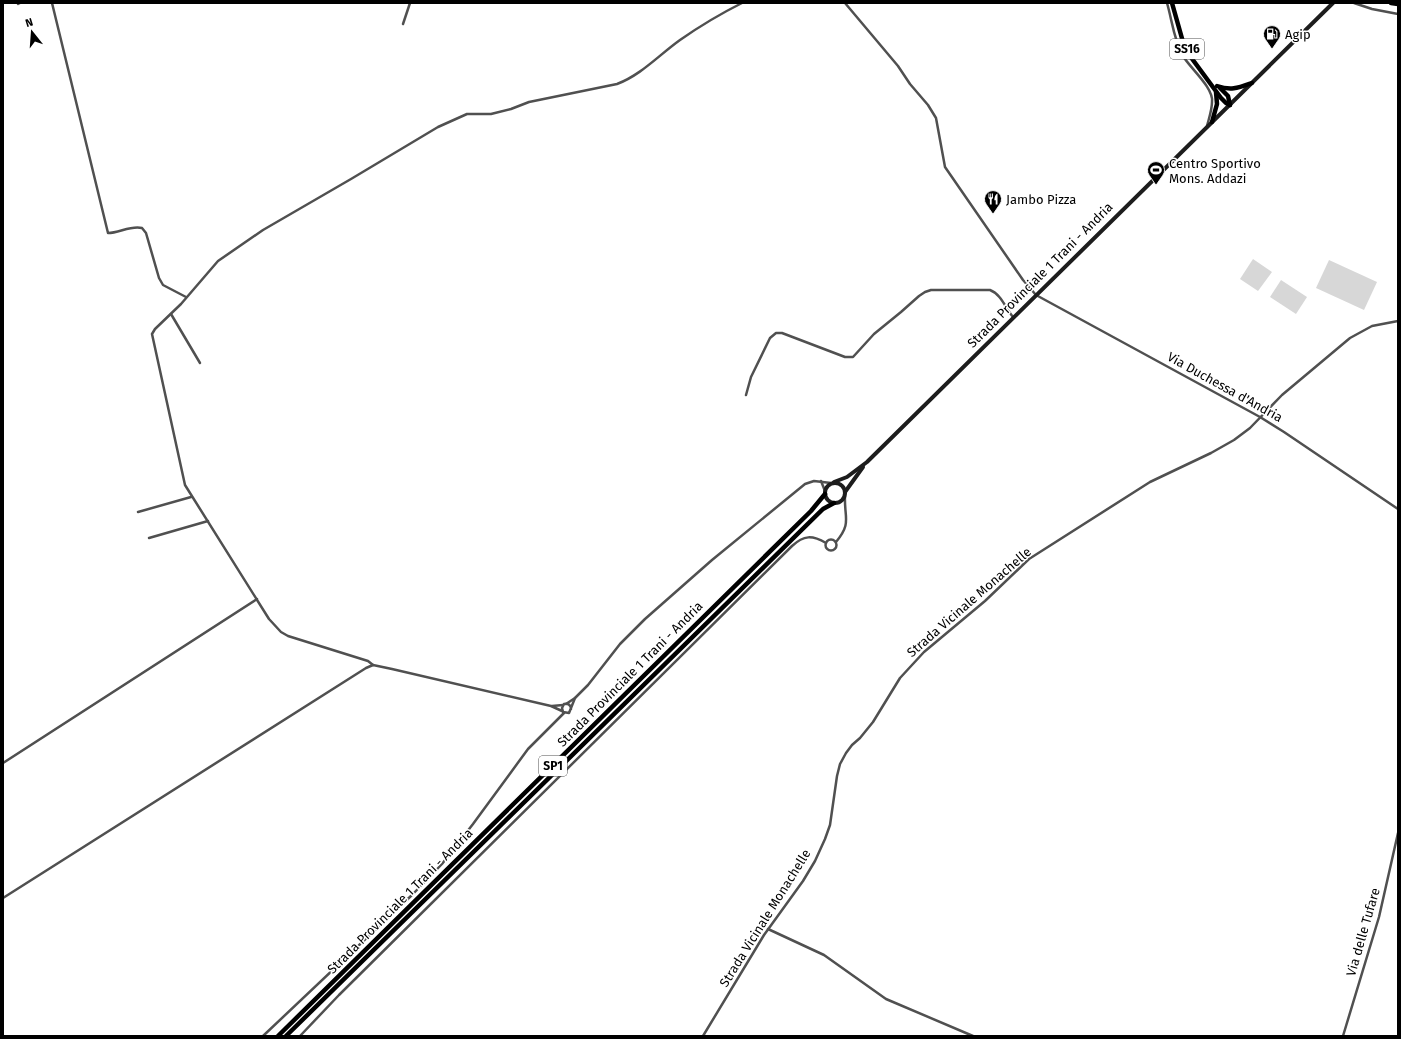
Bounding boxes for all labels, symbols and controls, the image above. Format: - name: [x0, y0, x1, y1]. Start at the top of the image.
- north arrow: [12, 12, 52, 52]
- text: N: [24, 16, 35, 30]
- fuel station icon: Agip: [1262, 24, 1282, 49]
- place label: Agip: [1285, 27, 1311, 42]
- road number: SS16: [1170, 39, 1204, 59]
- place label: Centro Sportivo Mons. Addazi: [1169, 156, 1261, 186]
- sports icon: Centro Sportivo Mons. Addazi: [1146, 160, 1166, 185]
- restaurant icon: Jambo Pizza: [983, 189, 1003, 214]
- place label: Jambo Pizza: [1006, 192, 1076, 207]
- street label: Strada Provinciale 1 Trani - Andria: [964, 199, 1116, 351]
- street label: Via Duchessa d'Andria: [1165, 349, 1285, 425]
- street label: Strada Vicinale Monachelle: [904, 544, 1034, 660]
- street label: Strada Provinciale 1 Trani - Andria: [554, 598, 706, 750]
- road number: SP1: [539, 756, 567, 776]
- street label: Strada Provinciale 1 Trani - Andria: [324, 825, 476, 977]
- street label: Strada Vicinale Monachelle: [716, 846, 814, 990]
- street label: Via delle Tufare: [1343, 886, 1383, 978]

